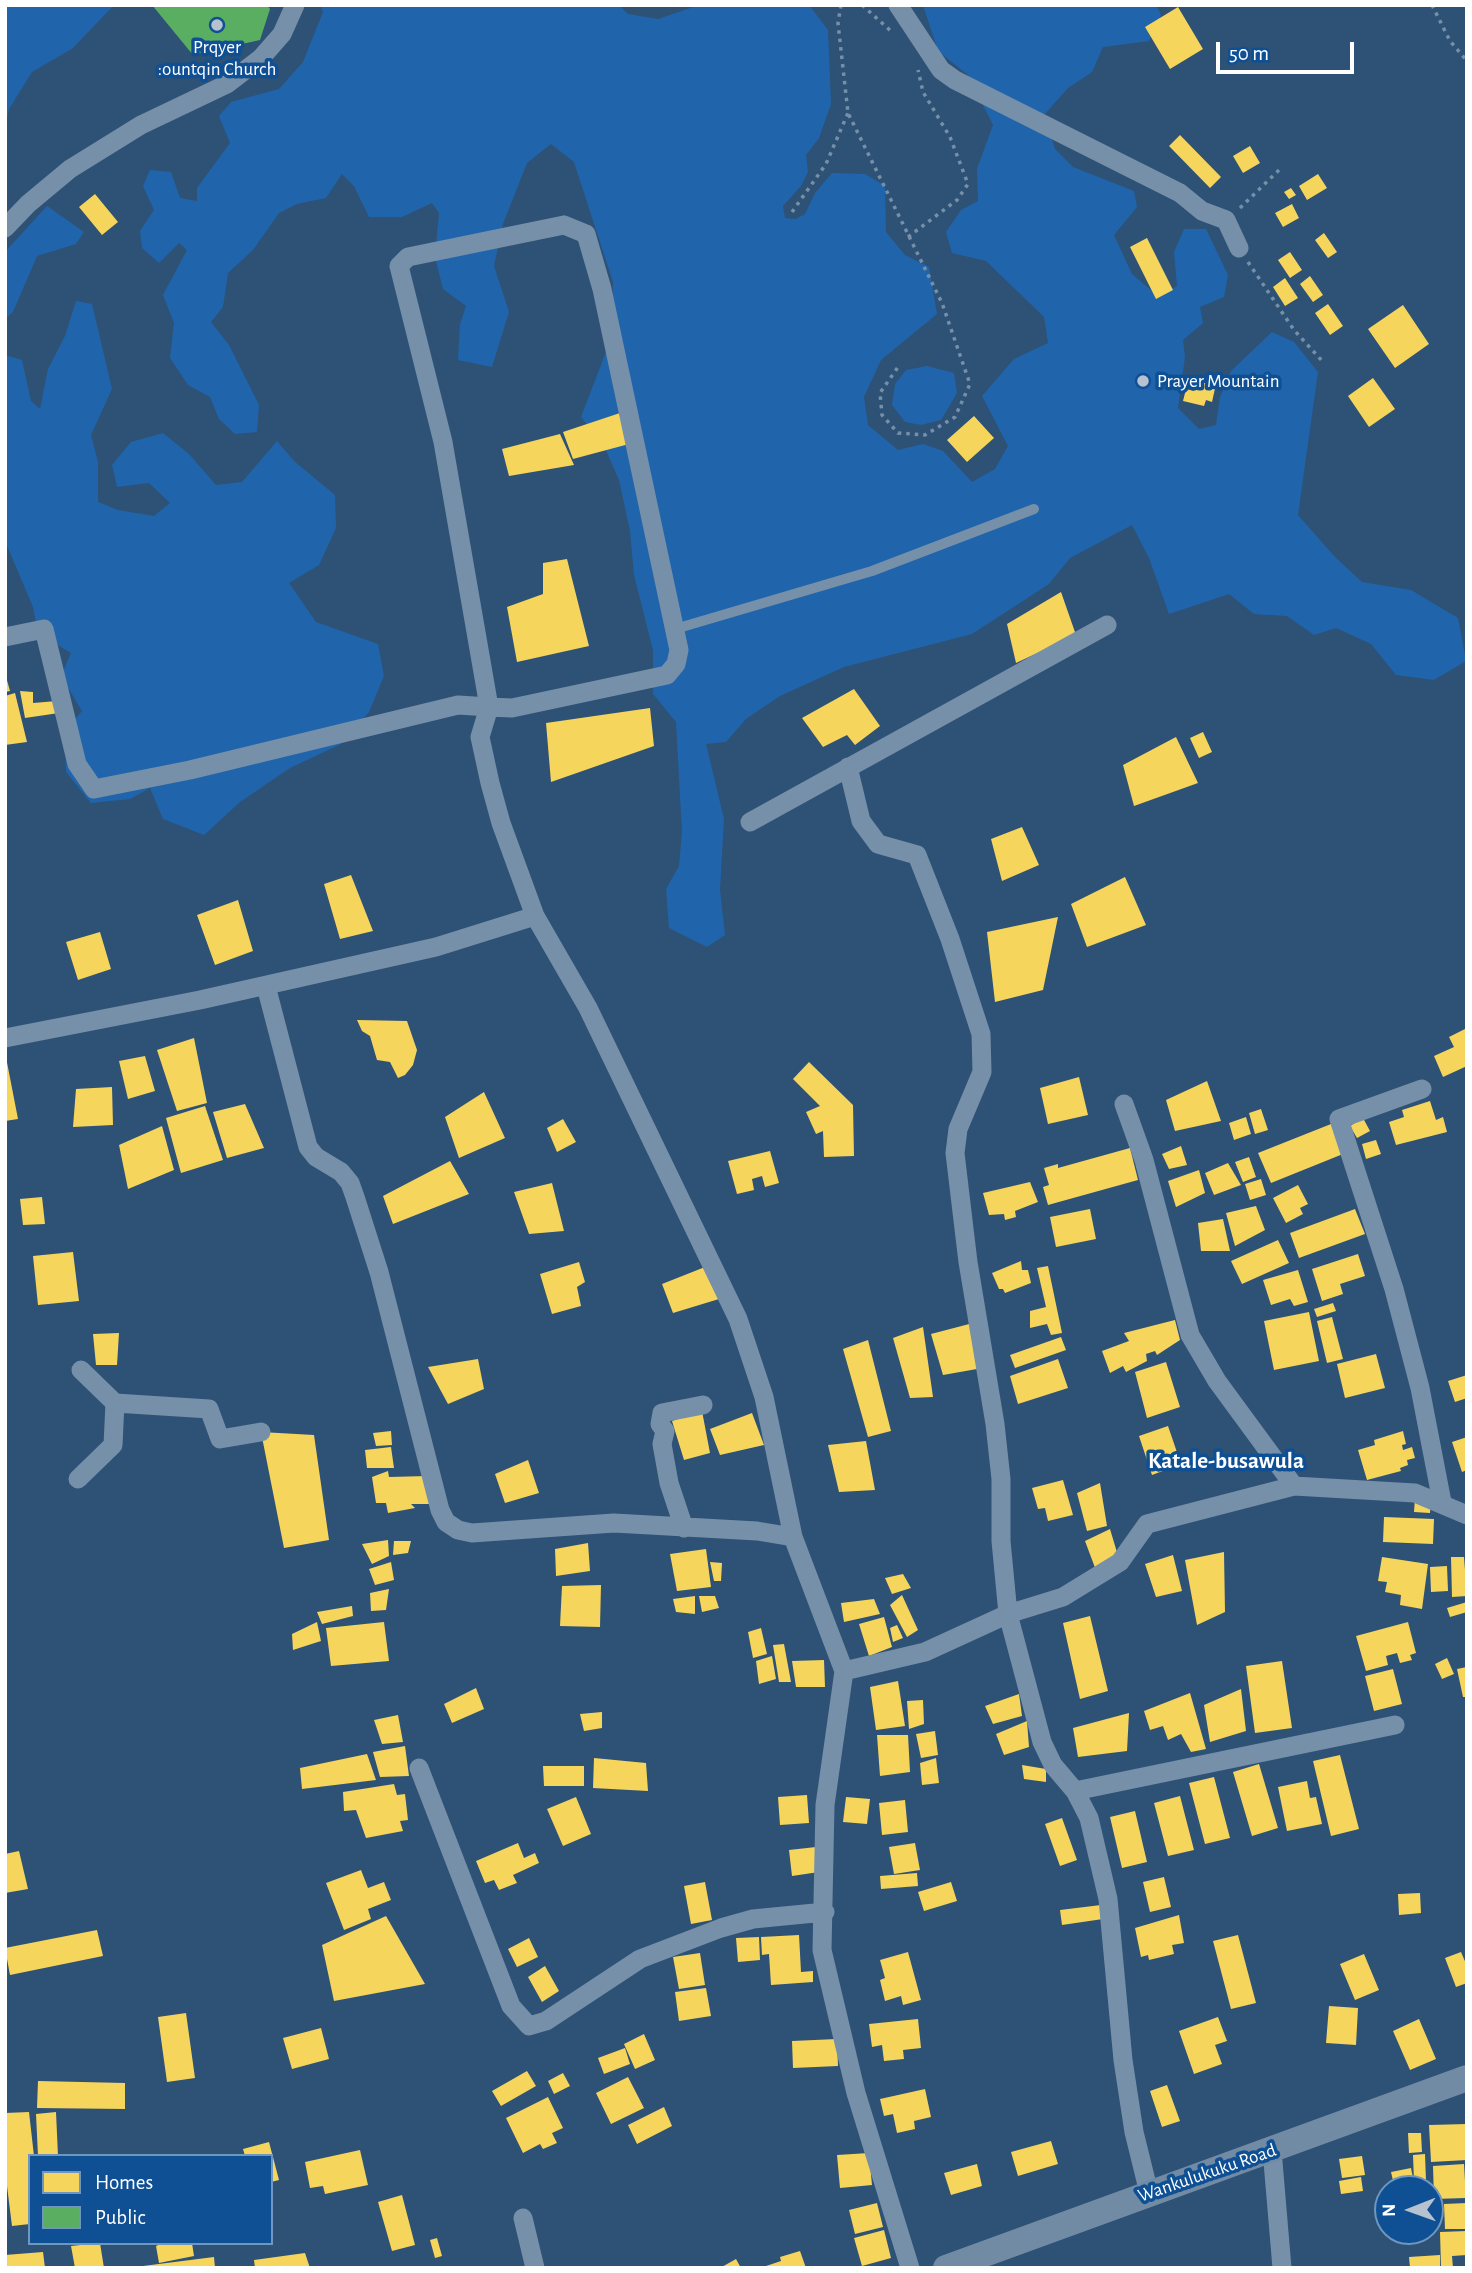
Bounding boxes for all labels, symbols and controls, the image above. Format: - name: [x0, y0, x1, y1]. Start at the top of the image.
- marker: Prqyer :ountqin Church: [209, 17, 225, 33]
- scale bar: [1220, 28, 1358, 72]
- place label: Prqyer :ountqin Church: [158, 36, 276, 80]
- text: 50 m: [1229, 43, 1269, 64]
- place label: Prayer Mountain: [1157, 370, 1279, 392]
- marker: Prayer Mountain: [1135, 373, 1151, 389]
- district label: Katale-busawula: [1148, 1447, 1304, 1475]
- street label: Wankulukuku Road: [1135, 2139, 1279, 2207]
- legend: [28, 2154, 273, 2245]
- text: Homes: [95, 2172, 153, 2193]
- north arrow: [1374, 2175, 1444, 2245]
- text: N: [1380, 2204, 1399, 2217]
- text: Public: [95, 2207, 145, 2228]

